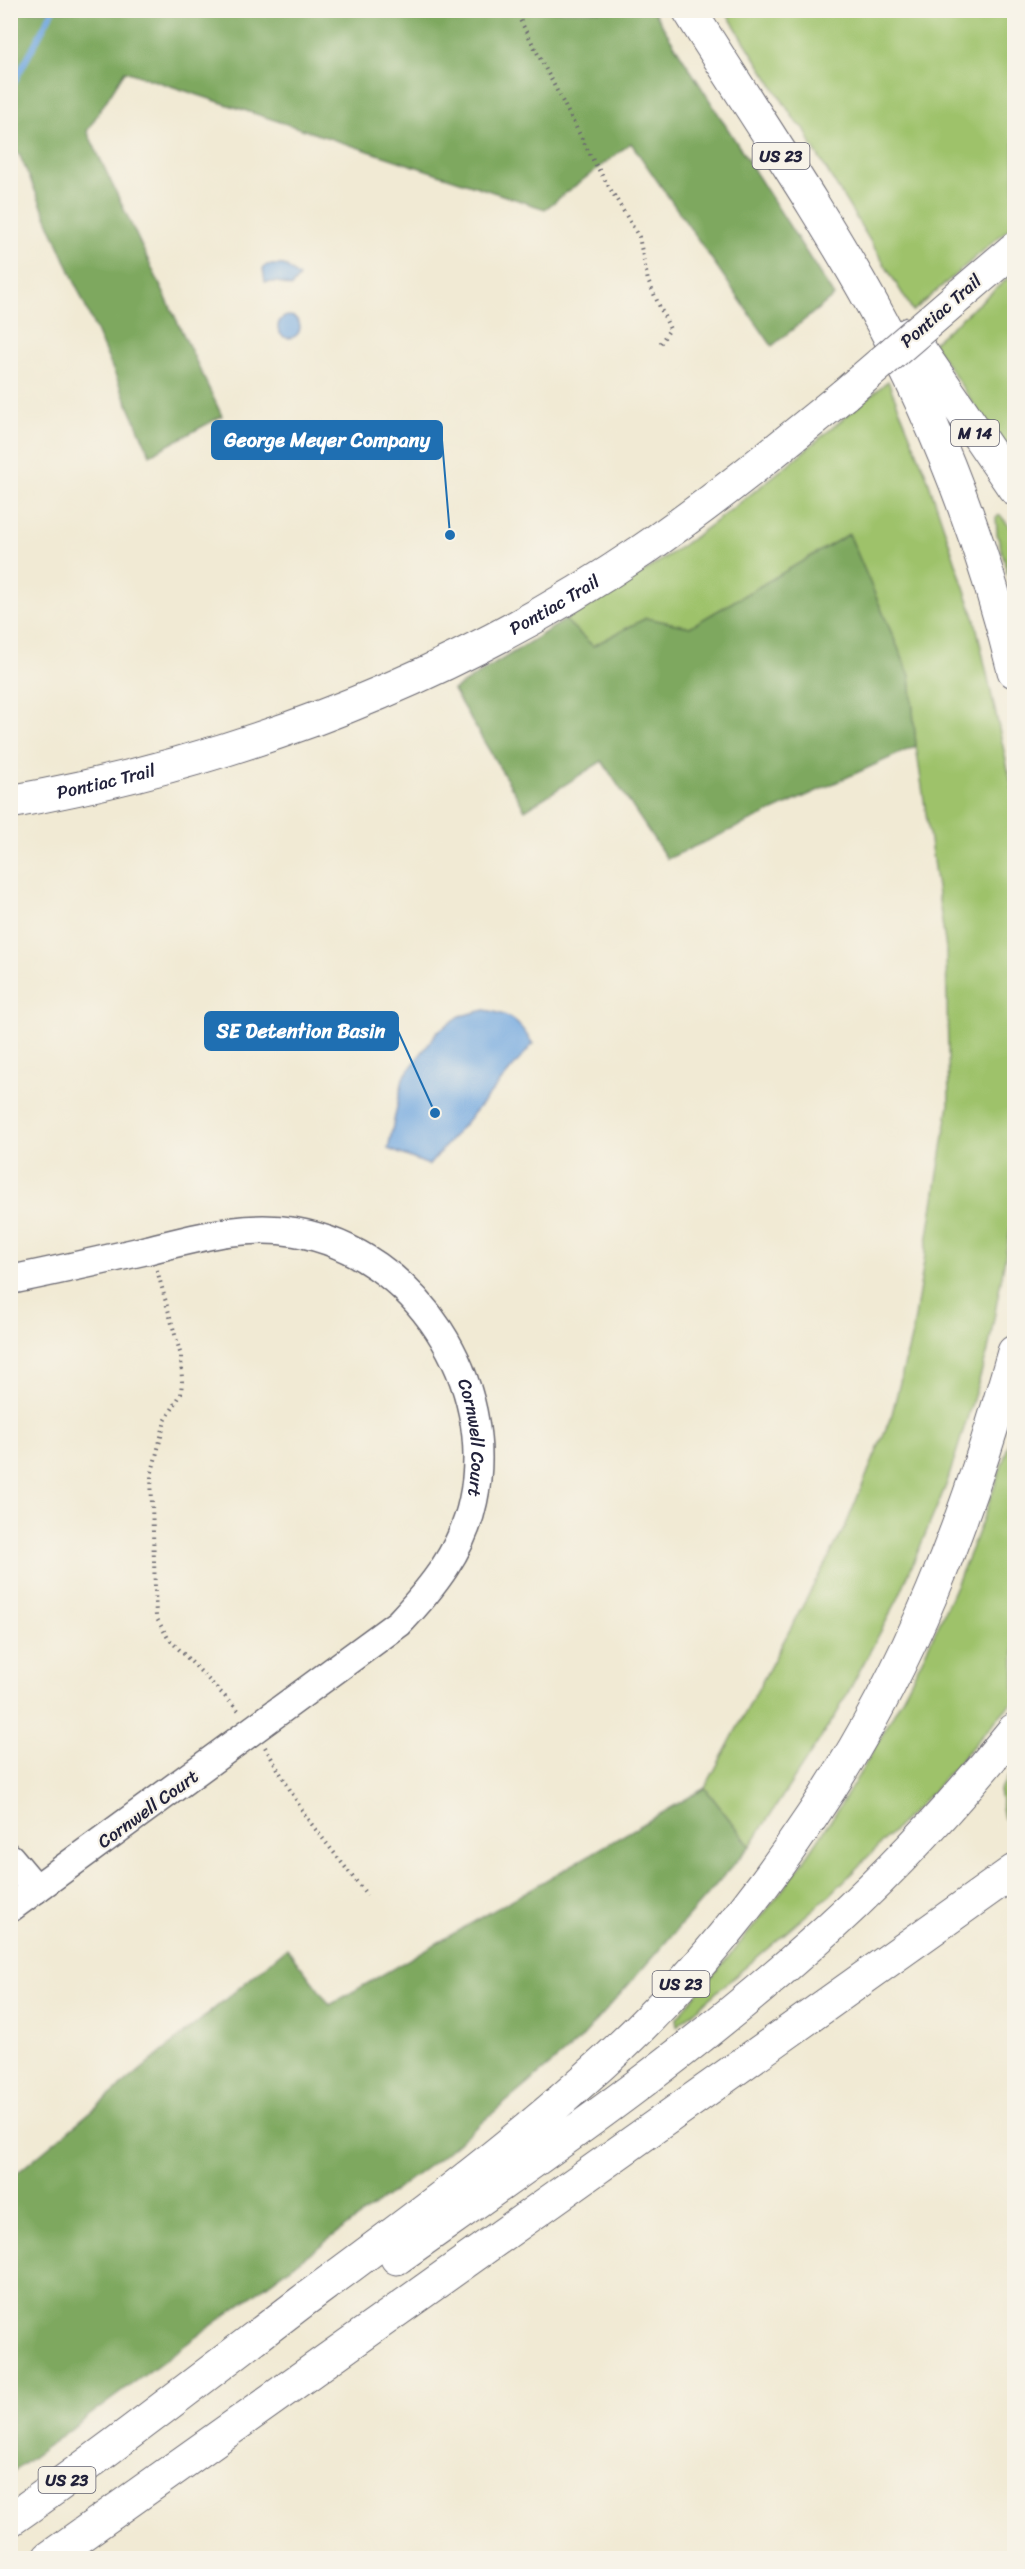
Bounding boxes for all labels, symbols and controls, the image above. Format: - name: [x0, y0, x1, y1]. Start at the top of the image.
- road number: US 23: [752, 143, 810, 169]
- street label: Pontiac Trail: [893, 265, 990, 356]
- road number: M 14: [951, 420, 999, 446]
- callout: George Meyer Company: [212, 421, 442, 459]
- text: George Meyer Company: [223, 423, 431, 458]
- street label: Pontiac Trail: [503, 566, 607, 644]
- street label: Pontiac Trail: [54, 754, 160, 809]
- callout: SE Detention Basin: [205, 1012, 398, 1050]
- text: SE Detention Basin: [216, 1014, 386, 1049]
- street label: Cornwell Court: [448, 1374, 494, 1499]
- street label: Cornwell Court: [90, 1761, 206, 1857]
- road number: US 23: [652, 1971, 710, 1997]
- road number: US 23: [38, 2467, 96, 2493]

